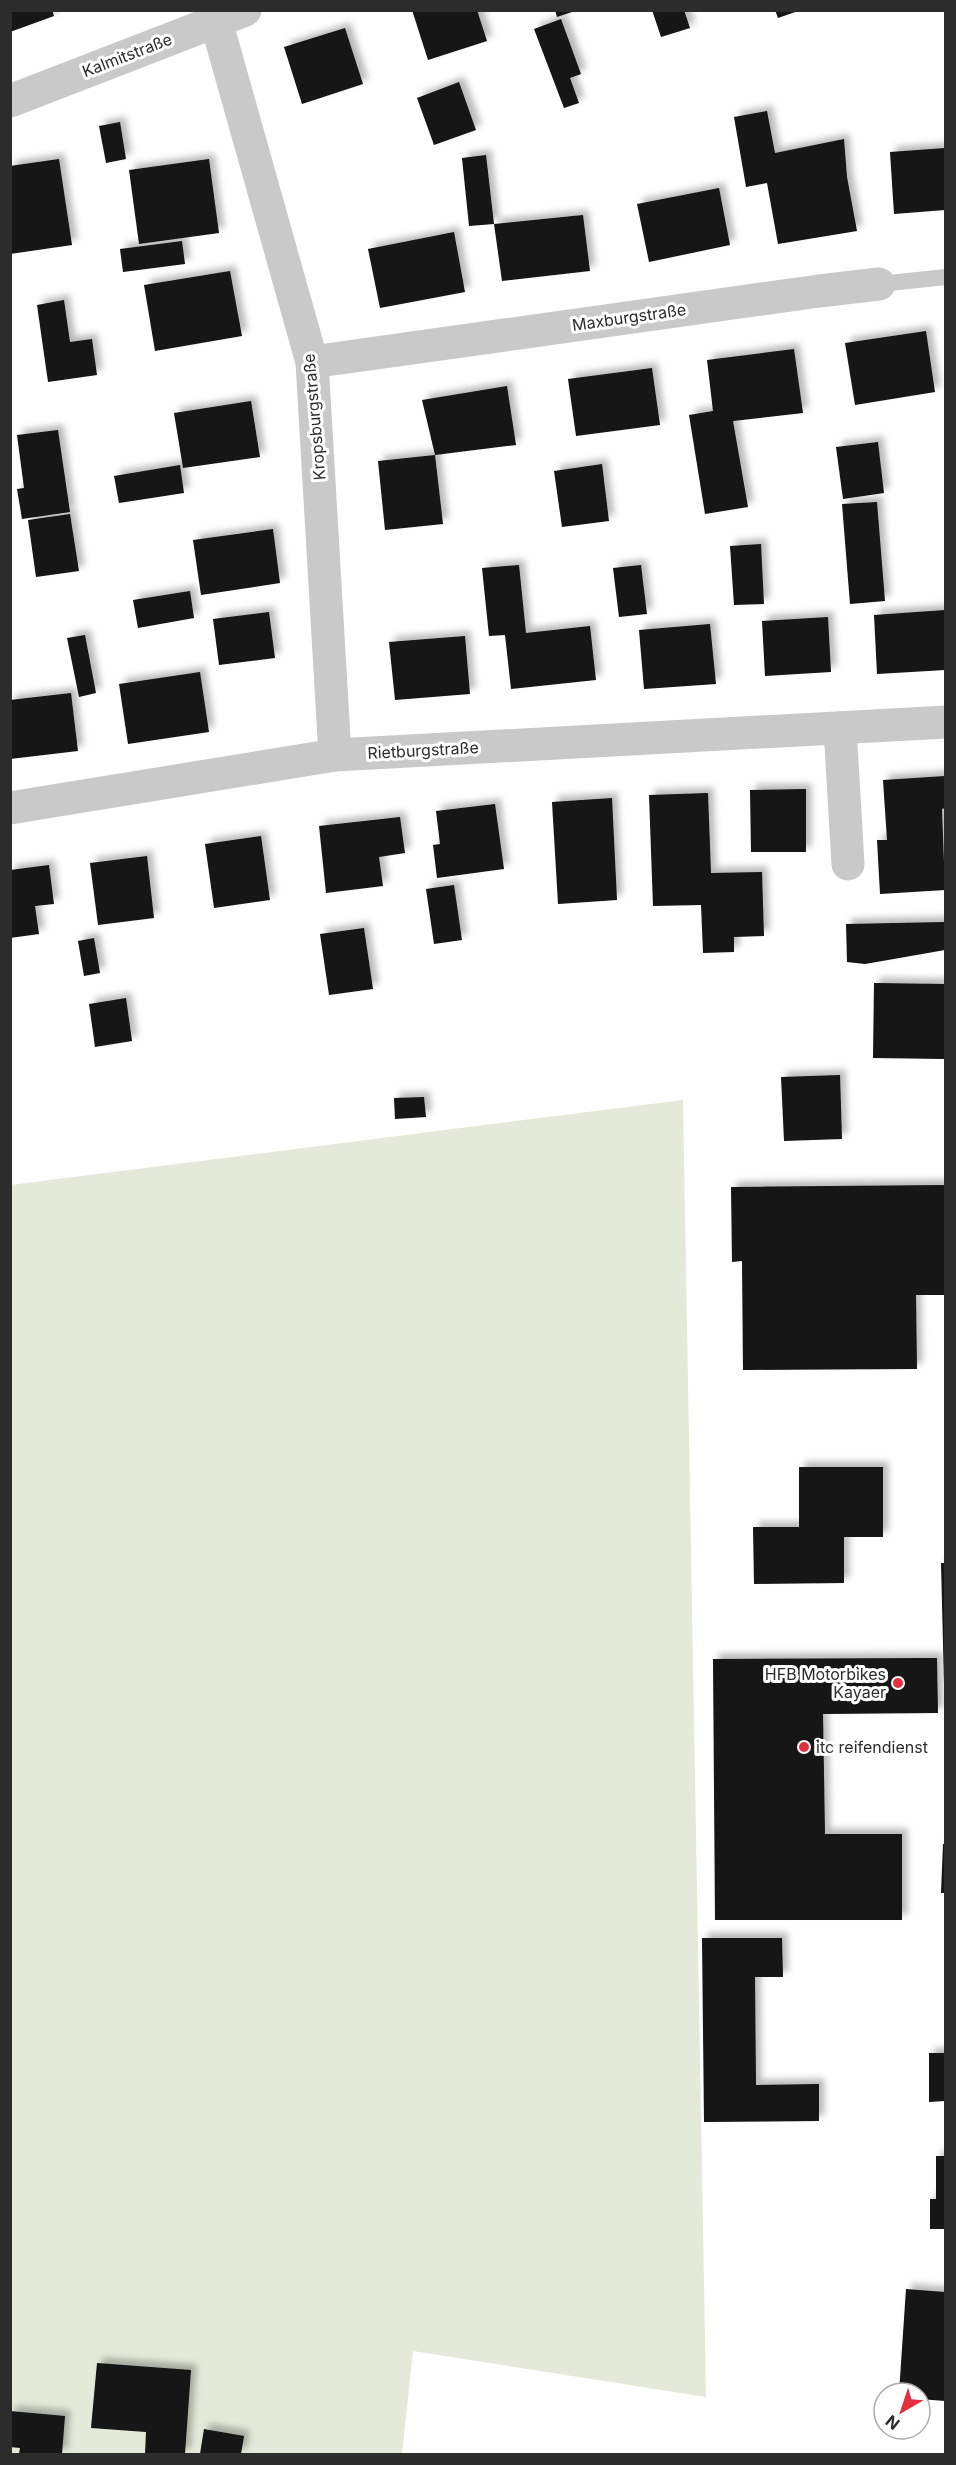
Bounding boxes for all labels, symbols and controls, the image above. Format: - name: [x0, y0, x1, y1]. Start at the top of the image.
- street label: Kalmitstraße: [79, 29, 175, 81]
- street label: Maxburgstraße: [571, 299, 687, 335]
- street label: Kropsburgstraße: [299, 353, 329, 481]
- street label: Rietburgstraße: [367, 737, 479, 763]
- place label: HFB Motorbikes Kayaer: [765, 1664, 886, 1702]
- marker: HFB Motorbikes Kayaer: [891, 1676, 905, 1690]
- place label: itc reifendienst: [816, 1737, 928, 1757]
- marker: itc reifendienst: [797, 1740, 811, 1754]
- north arrow: [872, 2381, 932, 2441]
- text: N: [882, 2411, 904, 2434]

